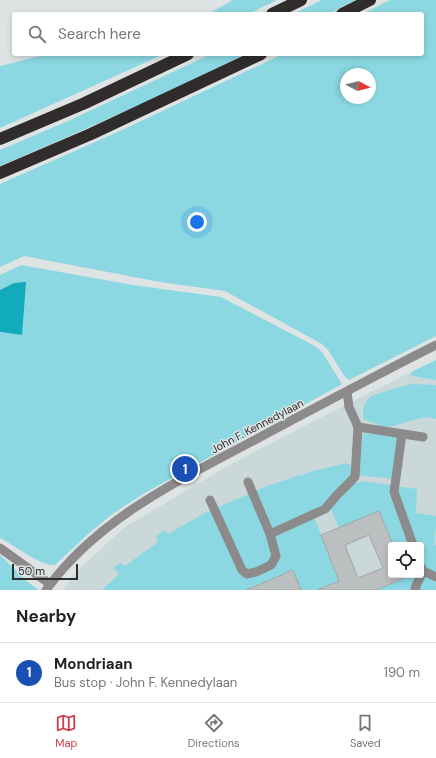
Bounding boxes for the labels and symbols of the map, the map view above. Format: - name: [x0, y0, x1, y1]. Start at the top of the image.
- north arrow: [340, 68, 376, 104]
- your location: [187, 212, 207, 232]
- street label: John F. Kennedylaan: [208, 396, 306, 456]
- pin: 1: [172, 454, 198, 484]
- scale bar: [12, 562, 78, 581]

